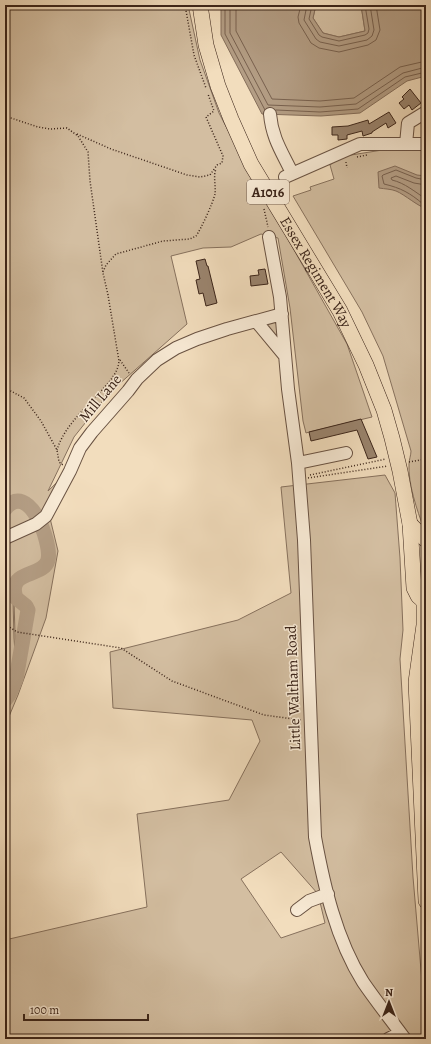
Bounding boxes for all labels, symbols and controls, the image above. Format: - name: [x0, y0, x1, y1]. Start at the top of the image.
- road number: A1016: [247, 180, 289, 204]
- street label: Essex Regiment Way: [275, 213, 357, 331]
- street label: Mill Lane: [74, 370, 126, 426]
- street label: Little Waltham Road: [281, 624, 305, 751]
- north arrow: [369, 982, 409, 1022]
- text: N: [385, 985, 393, 1000]
- scale bar: [24, 996, 148, 1022]
- text: 100 m: [30, 1002, 59, 1018]

